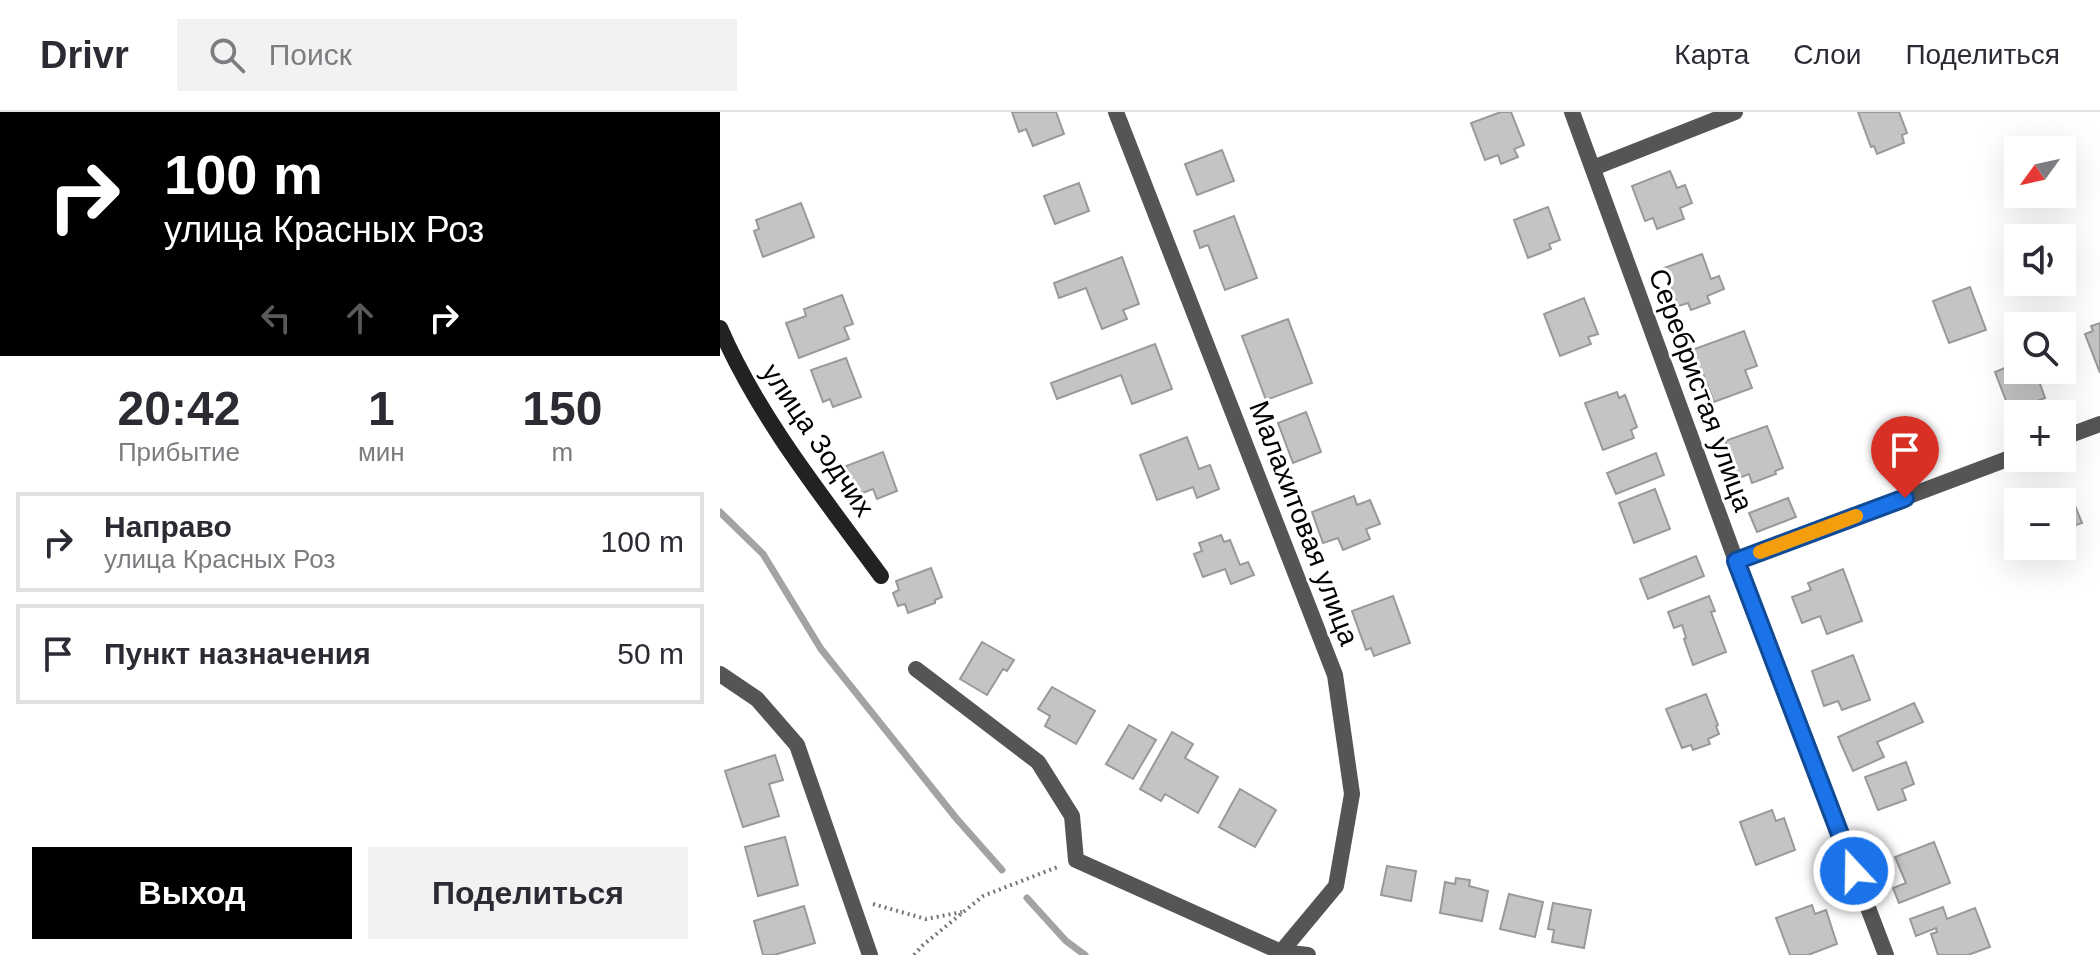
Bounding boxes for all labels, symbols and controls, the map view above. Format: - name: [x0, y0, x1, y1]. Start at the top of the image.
- search box: [177, 19, 737, 91]
- icon: search: [205, 33, 249, 77]
- text: Drivr: [40, 34, 129, 76]
- text: Поиск: [269, 38, 352, 71]
- text: Карта: [1674, 39, 1749, 70]
- text: Слои: [1793, 39, 1861, 70]
- text: Поделиться: [1905, 39, 2060, 70]
- north arrow: [2004, 136, 2076, 208]
- map controls: [2004, 136, 2076, 560]
- text: 100 m: [164, 143, 323, 206]
- icon: right: [32, 144, 136, 248]
- text: улица Красных Роз: [164, 209, 484, 250]
- button: sound: [2004, 224, 2076, 296]
- street label: Серебристая улица: [1643, 264, 1759, 516]
- icon: left: [254, 296, 298, 340]
- icon: ahead: [338, 296, 382, 340]
- icon: right: [422, 296, 466, 340]
- button: search: [2004, 312, 2076, 384]
- street label: улица Зодчих: [756, 358, 880, 522]
- text: 20:42: [118, 382, 240, 435]
- text: 1: [368, 382, 395, 435]
- text: 150: [522, 382, 602, 435]
- street label: Малахитовая улица: [1243, 397, 1365, 650]
- button: +: [2004, 400, 2076, 472]
- pin: [1871, 416, 1939, 498]
- icon: arrive: [1883, 428, 1927, 472]
- text: Прибытие: [118, 437, 240, 467]
- text: мин: [358, 437, 405, 467]
- text: m: [552, 437, 573, 467]
- button: −: [2004, 488, 2076, 560]
- text: Направо: [104, 510, 232, 543]
- icon: right: [36, 520, 80, 564]
- text: 100 m: [601, 525, 684, 558]
- text: улица Красных Роз: [104, 544, 335, 574]
- icon: arrive: [36, 632, 80, 676]
- text: Пункт назначения: [104, 637, 371, 670]
- text: 50 m: [617, 637, 684, 670]
- position arrow: [1812, 829, 1896, 913]
- button: Выход: [32, 847, 352, 939]
- button: Поделиться: [368, 847, 688, 939]

